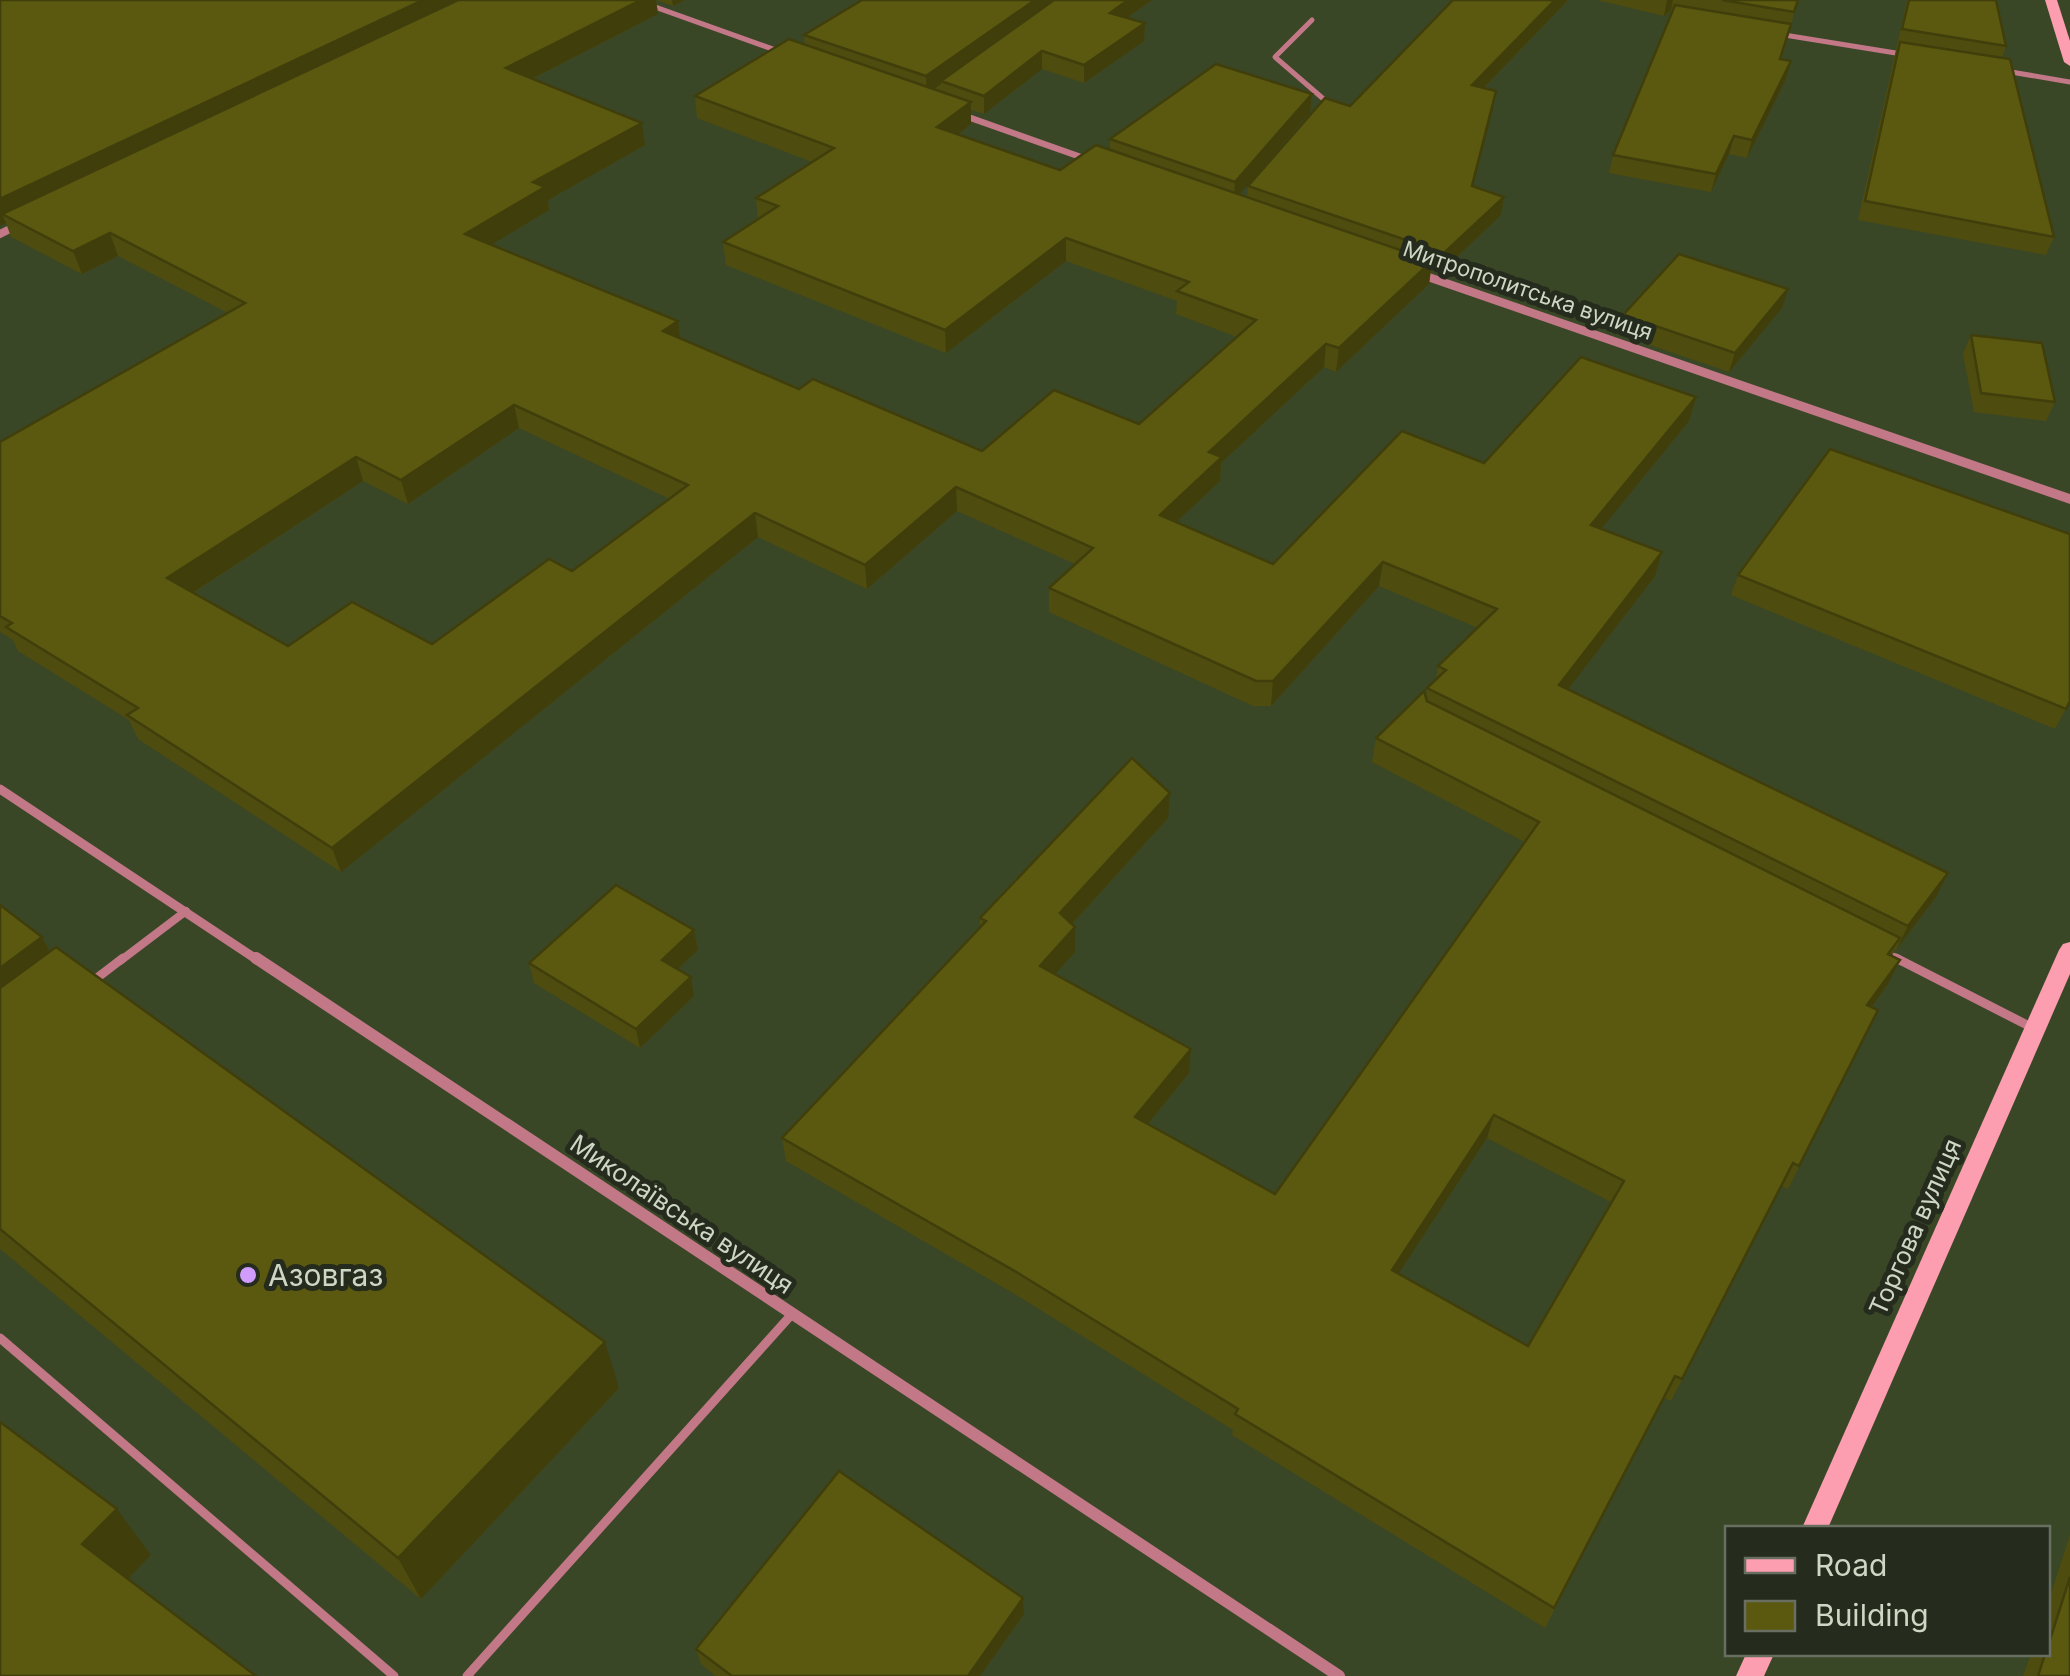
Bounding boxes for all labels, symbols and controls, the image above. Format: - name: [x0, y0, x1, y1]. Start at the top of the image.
- street label: Митрополитська вулиця: [1400, 235, 1656, 345]
- street label: Миколаївська вулиця: [565, 1128, 799, 1300]
- street label: Торгова вулиця: [1863, 1134, 1967, 1320]
- place label: Азовгаз: [268, 1257, 383, 1293]
- marker: Азовгаз: [237, 1264, 259, 1286]
- legend: [1725, 1526, 2050, 1656]
- text: Road: [1815, 1547, 1887, 1583]
- text: Building: [1815, 1597, 1929, 1633]

